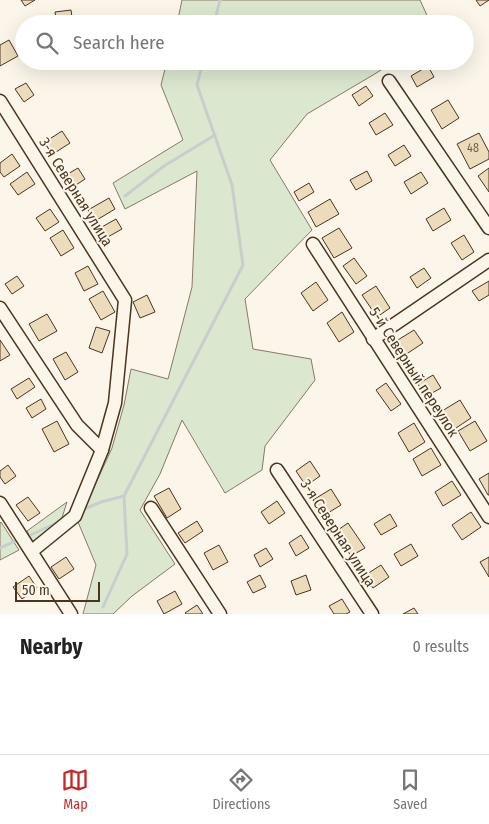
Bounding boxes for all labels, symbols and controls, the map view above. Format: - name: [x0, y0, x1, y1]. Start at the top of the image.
- search box: [15, 15, 474, 70]
- icon: search: [33, 29, 61, 57]
- text: Search here: [73, 31, 165, 54]
- street label: 3-я Северная улица: [35, 134, 117, 250]
- house number: 48: [467, 141, 479, 155]
- street label: 5-й Северный переулок: [365, 304, 463, 440]
- street label: 3-я Северная улица: [297, 476, 379, 590]
- scale bar: [15, 579, 100, 602]
- text: 50 m: [22, 582, 50, 599]
- text: Nearby: [20, 634, 82, 660]
- text: 0 results: [412, 637, 469, 656]
- tab: Map: [61, 766, 89, 813]
- tab: Directions: [212, 766, 270, 813]
- tab: Saved: [393, 766, 428, 813]

